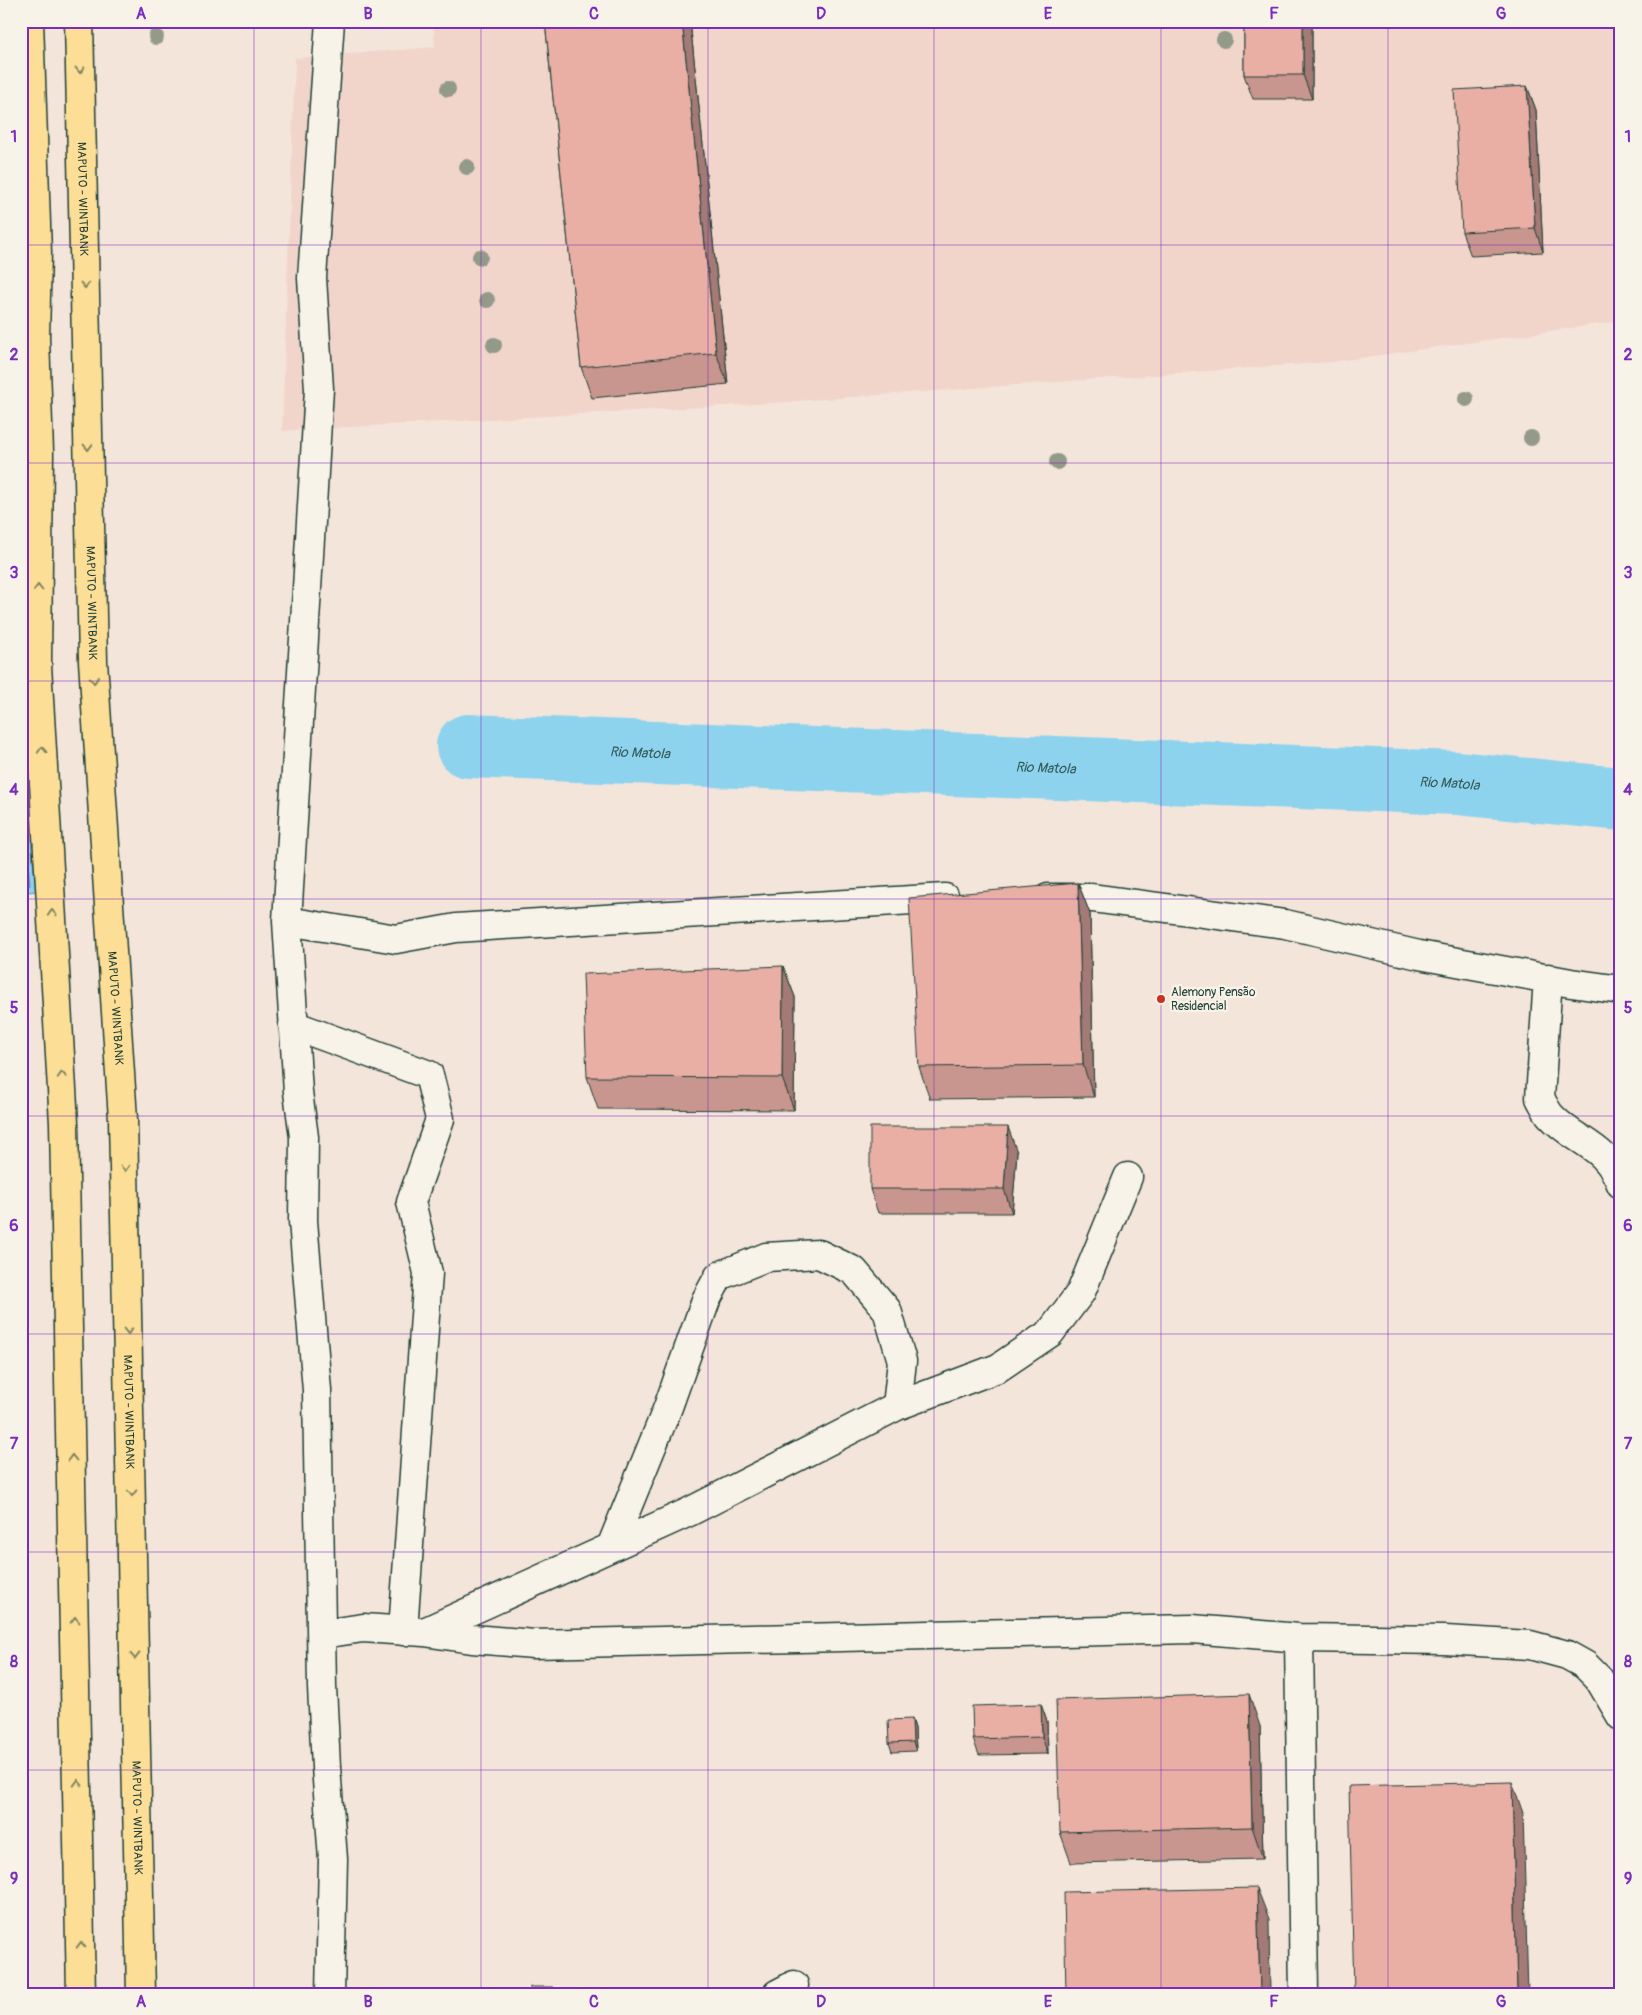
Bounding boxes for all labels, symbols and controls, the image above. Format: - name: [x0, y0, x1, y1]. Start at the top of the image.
- text: A: [136, 4, 147, 24]
- text: B: [363, 4, 373, 24]
- text: C: [589, 4, 599, 24]
- text: D: [816, 4, 826, 24]
- text: E: [1044, 4, 1053, 24]
- text: F: [1269, 4, 1279, 24]
- text: G: [1496, 4, 1507, 24]
- one-way arrow: [75, 66, 86, 74]
- text: 1: [11, 127, 17, 147]
- text: 1: [1625, 127, 1631, 147]
- street label: MAPUTO - WINTBANK: [74, 142, 91, 256]
- one-way arrow: [80, 282, 90, 289]
- text: 2: [10, 345, 19, 365]
- text: 2: [1624, 345, 1633, 365]
- one-way arrow: [83, 444, 93, 452]
- street label: MAPUTO - WINTBANK: [82, 546, 100, 660]
- text: 3: [10, 563, 19, 583]
- text: 3: [1624, 563, 1633, 583]
- one-way arrow: [33, 584, 43, 592]
- one-way arrow: [89, 676, 100, 684]
- water label: Rio Matola: [609, 743, 672, 763]
- one-way arrow: [37, 746, 48, 754]
- water label: Rio Matola: [1015, 758, 1078, 778]
- water label: Rio Matola: [1419, 774, 1482, 794]
- text: 4: [9, 780, 19, 800]
- text: 4: [1623, 780, 1633, 800]
- one-way arrow: [46, 908, 57, 916]
- street label: MAPUTO - WINTBANK: [104, 951, 126, 1066]
- place label: Alemony Pensão Residencial: [1171, 985, 1256, 1014]
- marker: Alemony Pensão Residencial: [1155, 993, 1167, 1005]
- text: 5: [10, 998, 19, 1018]
- text: 5: [1624, 998, 1633, 1018]
- one-way arrow: [56, 1071, 67, 1079]
- one-way arrow: [119, 1164, 130, 1172]
- text: 6: [9, 1216, 19, 1236]
- text: 6: [1623, 1216, 1633, 1236]
- one-way arrow: [123, 1327, 133, 1335]
- street label: MAPUTO - WINTBANK: [120, 1355, 137, 1469]
- text: 7: [10, 1434, 19, 1454]
- text: 7: [1624, 1434, 1633, 1454]
- one-way arrow: [67, 1453, 77, 1461]
- one-way arrow: [126, 1489, 137, 1497]
- one-way arrow: [70, 1616, 80, 1624]
- text: 8: [10, 1652, 18, 1672]
- one-way arrow: [130, 1652, 140, 1660]
- text: 8: [1624, 1652, 1632, 1672]
- street label: MAPUTO - WINTBANK: [128, 1761, 146, 1875]
- one-way arrow: [73, 1778, 83, 1786]
- text: 9: [10, 1869, 18, 1889]
- text: 9: [1624, 1869, 1632, 1889]
- one-way arrow: [76, 1941, 86, 1948]
- text: A: [136, 1992, 147, 2012]
- text: B: [363, 1992, 373, 2012]
- text: C: [589, 1992, 599, 2012]
- text: D: [816, 1992, 826, 2012]
- text: E: [1044, 1992, 1053, 2012]
- text: F: [1269, 1992, 1279, 2012]
- text: G: [1496, 1992, 1507, 2012]

